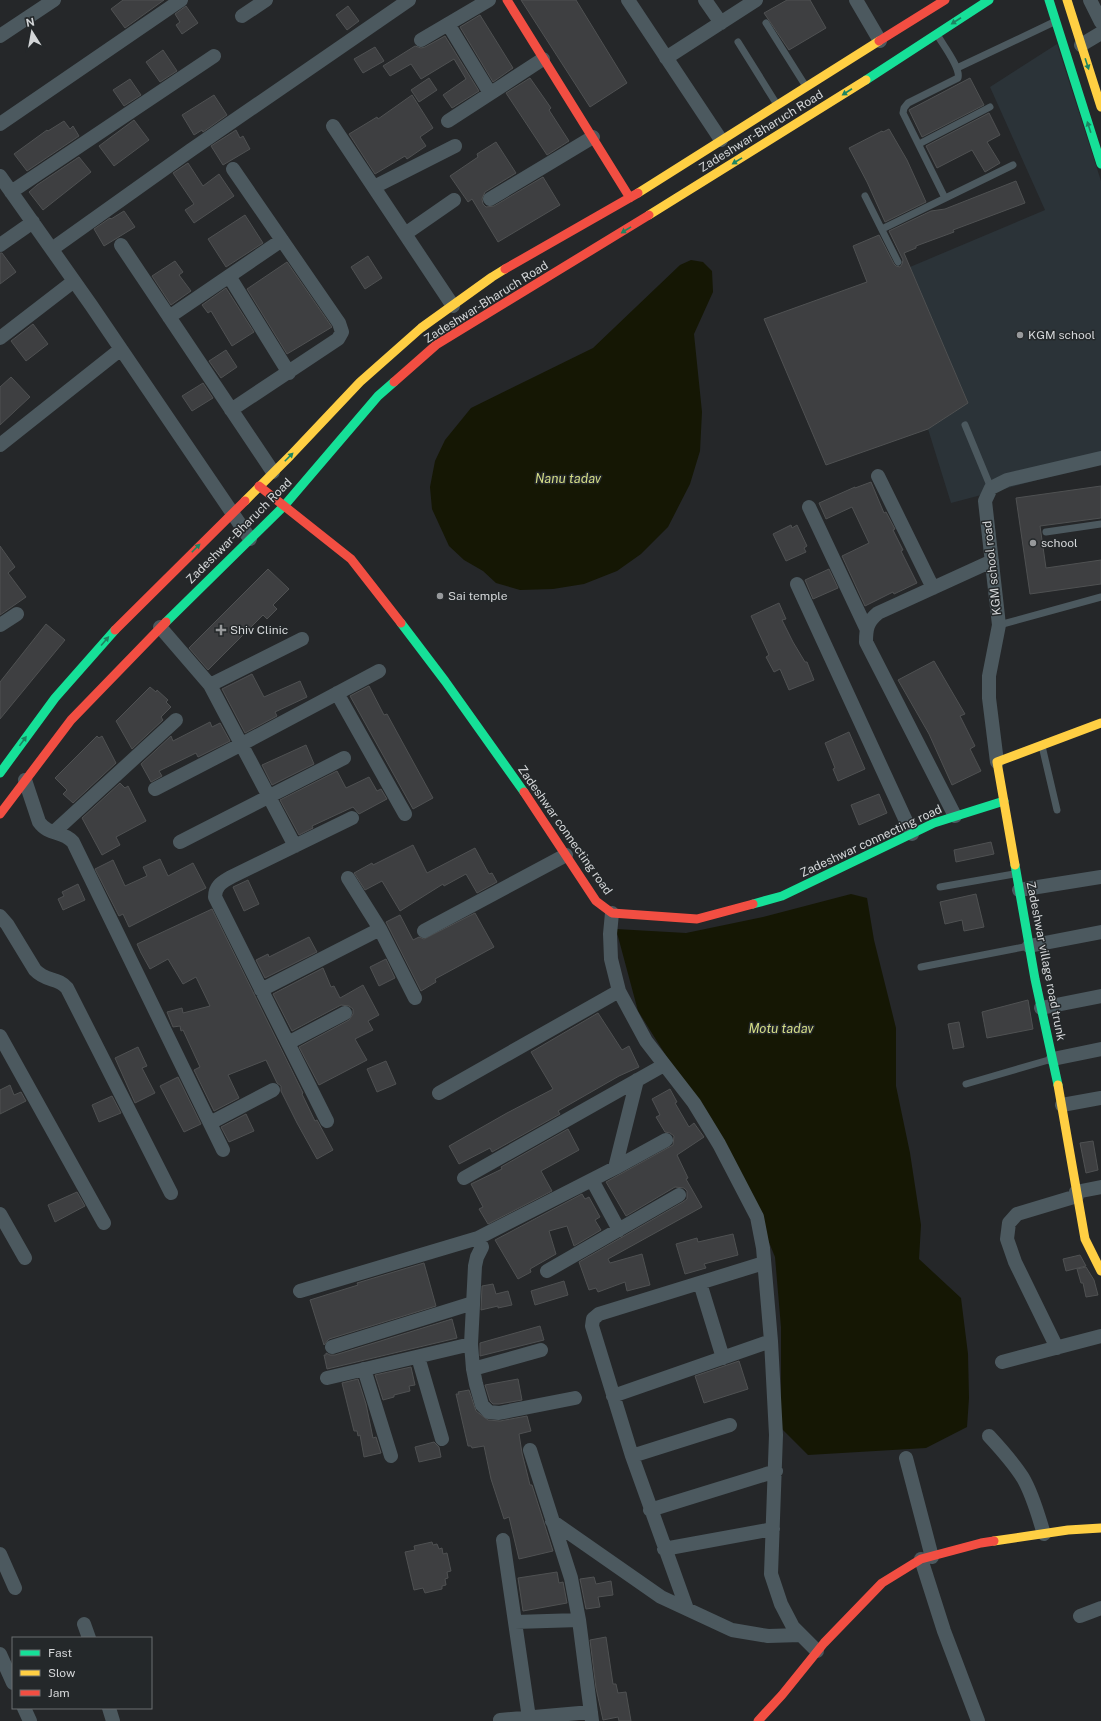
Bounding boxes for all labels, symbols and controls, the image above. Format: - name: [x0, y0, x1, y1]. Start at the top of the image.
- north arrow: [12, 12, 52, 52]
- text: N: [25, 15, 35, 29]
- one-way arrow: [951, 17, 961, 25]
- one-way arrow: [1084, 58, 1090, 70]
- street label: Zadeshwar-Bharuch Road: [696, 87, 826, 175]
- one-way arrow: [842, 88, 852, 96]
- one-way arrow: [1086, 120, 1092, 132]
- one-way arrow: [731, 157, 742, 165]
- one-way arrow: [620, 226, 632, 233]
- street label: Zadeshwar-Bharuch Road: [421, 258, 551, 346]
- place label: KGM school: [1028, 328, 1096, 342]
- marker: KGM school: [1015, 330, 1025, 340]
- one-way arrow: [284, 452, 294, 462]
- water label: Nanu tadav: [535, 471, 602, 486]
- street label: Zadeshwar-Bharuch Road: [183, 475, 295, 587]
- street label: KGM school road: [980, 520, 1004, 616]
- place label: school: [1041, 536, 1078, 550]
- marker: school: [1028, 538, 1038, 548]
- one-way arrow: [191, 543, 201, 553]
- place label: Sai temple: [448, 589, 508, 603]
- marker: Sai temple: [435, 591, 445, 601]
- place label: Shiv Clinic: [230, 623, 288, 637]
- marker: Shiv Clinic: [215, 624, 227, 636]
- one-way arrow: [101, 636, 110, 646]
- one-way arrow: [19, 736, 27, 747]
- street label: Zadeshwar connecting road: [515, 763, 615, 897]
- street label: Zadeshwar connecting road: [798, 802, 944, 880]
- street label: Zadeshwar village road trunk: [1024, 880, 1068, 1042]
- water label: Motu tadav: [748, 1021, 814, 1036]
- legend: [12, 1637, 152, 1709]
- text: Fast: [48, 1646, 73, 1660]
- text: Slow: [48, 1666, 76, 1680]
- text: Jam: [48, 1686, 70, 1700]

